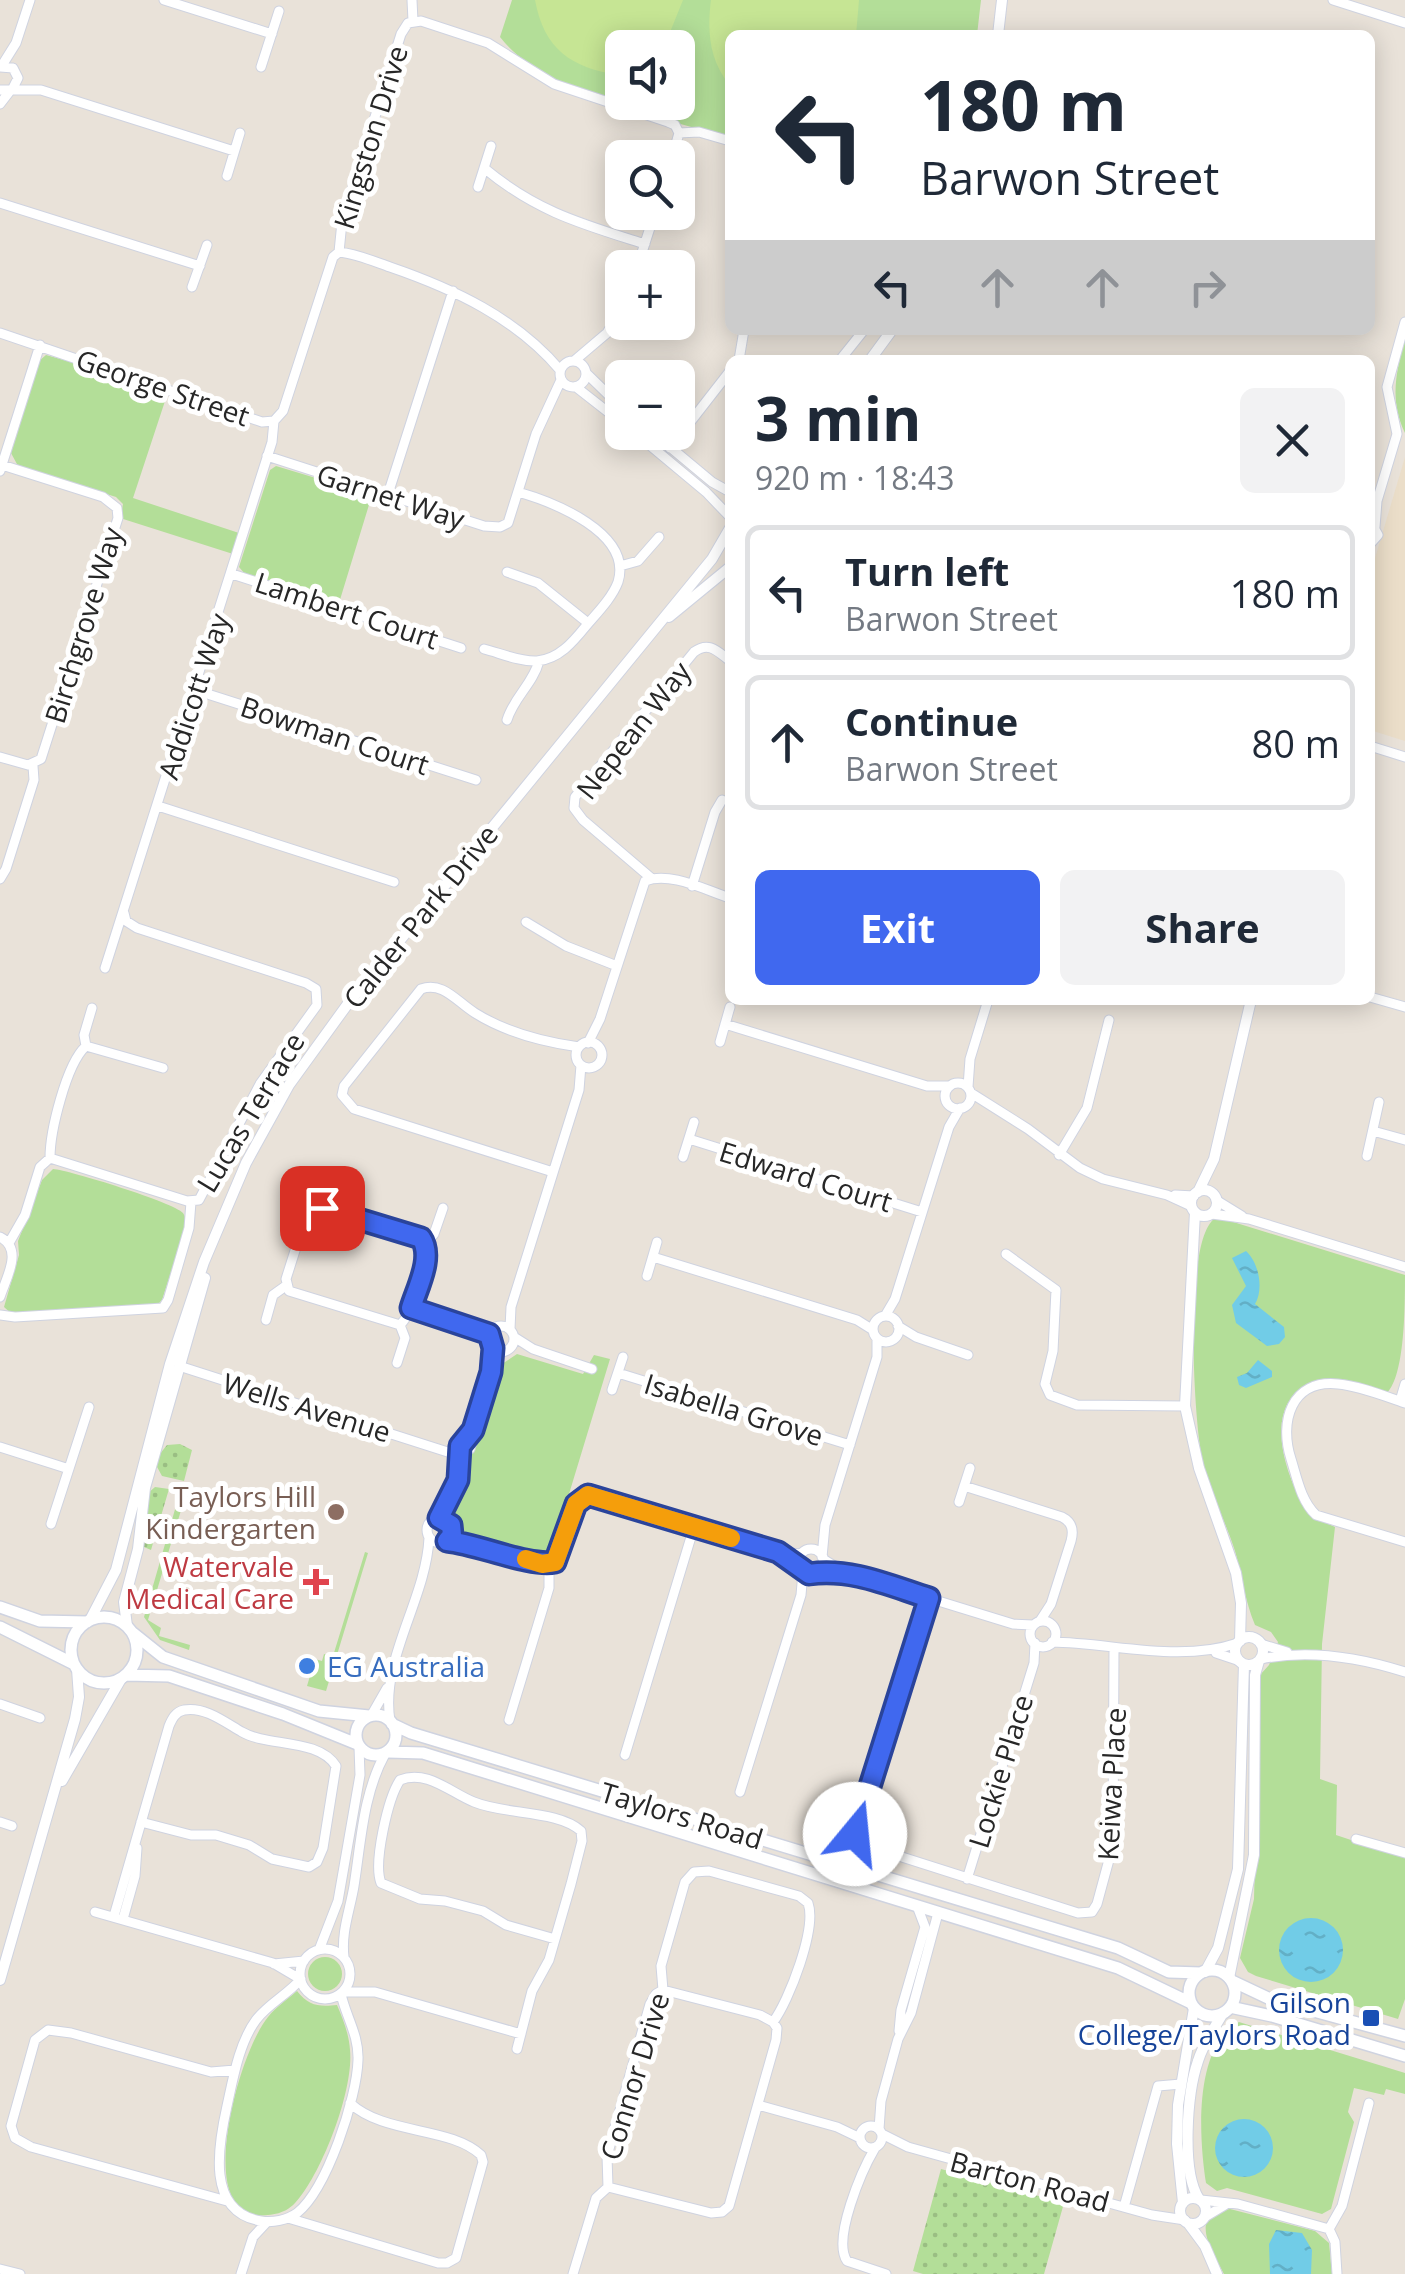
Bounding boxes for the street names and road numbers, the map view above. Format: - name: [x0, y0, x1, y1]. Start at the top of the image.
- street label: Kingston Drive: [324, 41, 416, 233]
- street label: George Street: [71, 340, 255, 434]
- street label: Garnet Way: [312, 454, 471, 538]
- street label: Birchgrove Way: [35, 521, 131, 728]
- street label: Lambert Court: [250, 562, 444, 658]
- street label: Addicott Way: [148, 607, 238, 784]
- street label: Nepean Way: [567, 652, 699, 807]
- street label: Bowman Court: [236, 687, 434, 783]
- street label: Calder Park Drive: [334, 816, 506, 1016]
- street label: Lucas Terrace: [187, 1025, 313, 1199]
- street label: Edward Court: [715, 1132, 897, 1220]
- street label: Wells Avenue: [218, 1363, 396, 1451]
- street label: Isabella Grove: [640, 1364, 828, 1454]
- street label: Lockie Place: [959, 1690, 1041, 1852]
- street label: Keiwa Place: [1088, 1707, 1134, 1861]
- street label: Taylors Road: [596, 1772, 768, 1858]
- street label: Connor Drive: [591, 1988, 677, 2164]
- street label: Barton Road: [946, 2142, 1114, 2220]

